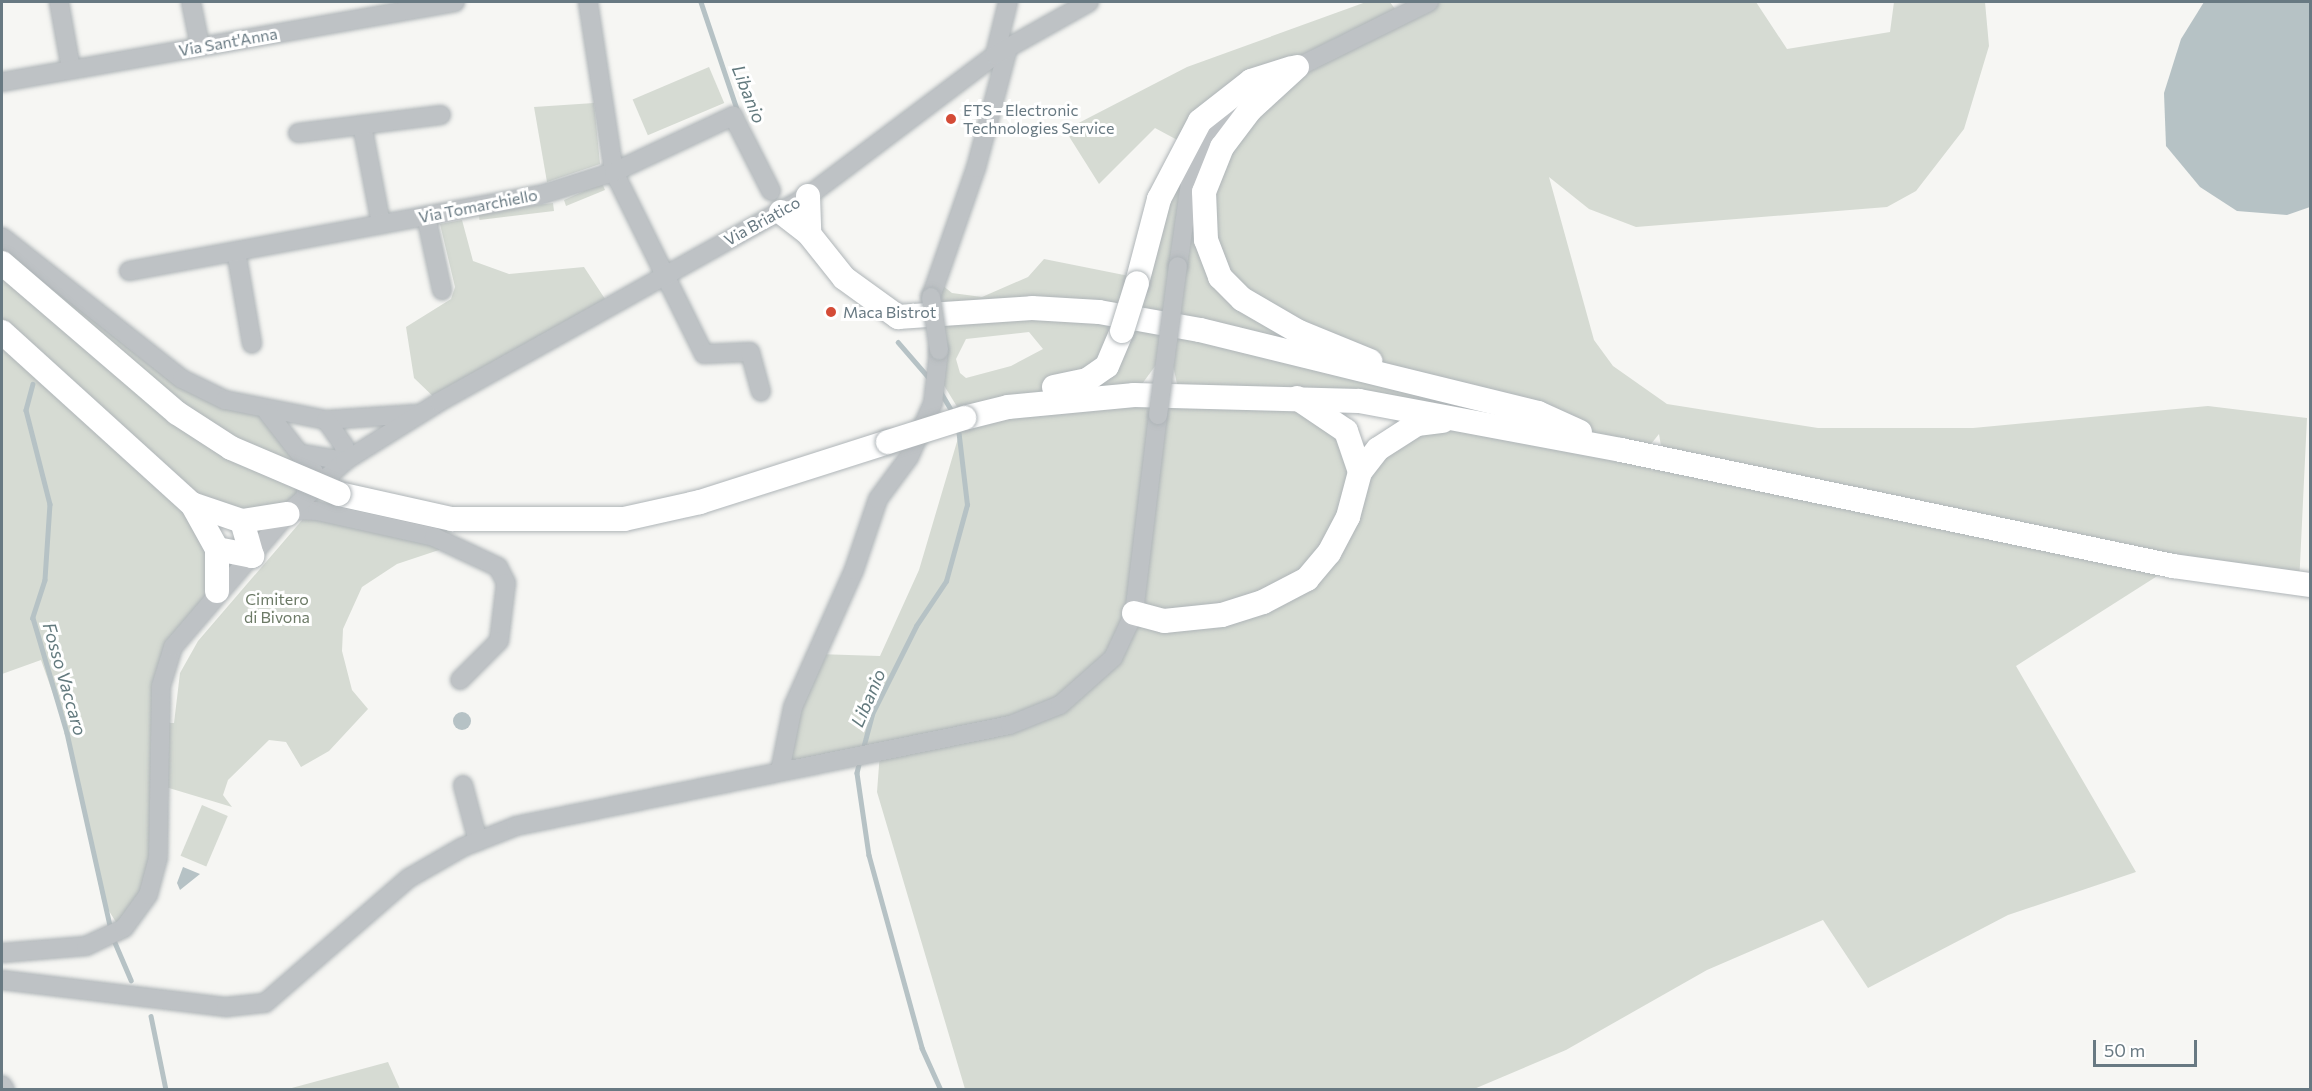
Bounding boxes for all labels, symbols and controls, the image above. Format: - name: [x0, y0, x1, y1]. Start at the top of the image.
- street label: Via Sant'Anna: [177, 24, 279, 60]
- water label: Libanio: [728, 62, 770, 126]
- place label: ETS - Electronic Technologies Service: [963, 100, 1114, 138]
- marker: ETS - Electronic Technologies Service: [944, 112, 958, 126]
- street label: Via Tomarchiello: [417, 185, 539, 227]
- street label: Via Briatico: [721, 192, 803, 250]
- place label: Maca Bistrot: [843, 302, 936, 322]
- marker: Maca Bistrot: [824, 305, 838, 319]
- park label: Cimitero di Bivona: [244, 589, 310, 627]
- water label: Fosso Vaccaro: [39, 620, 91, 738]
- water label: Libanio: [846, 666, 890, 730]
- scale bar: [2096, 1028, 2200, 1066]
- text: 50 m: [2104, 1039, 2145, 1061]

